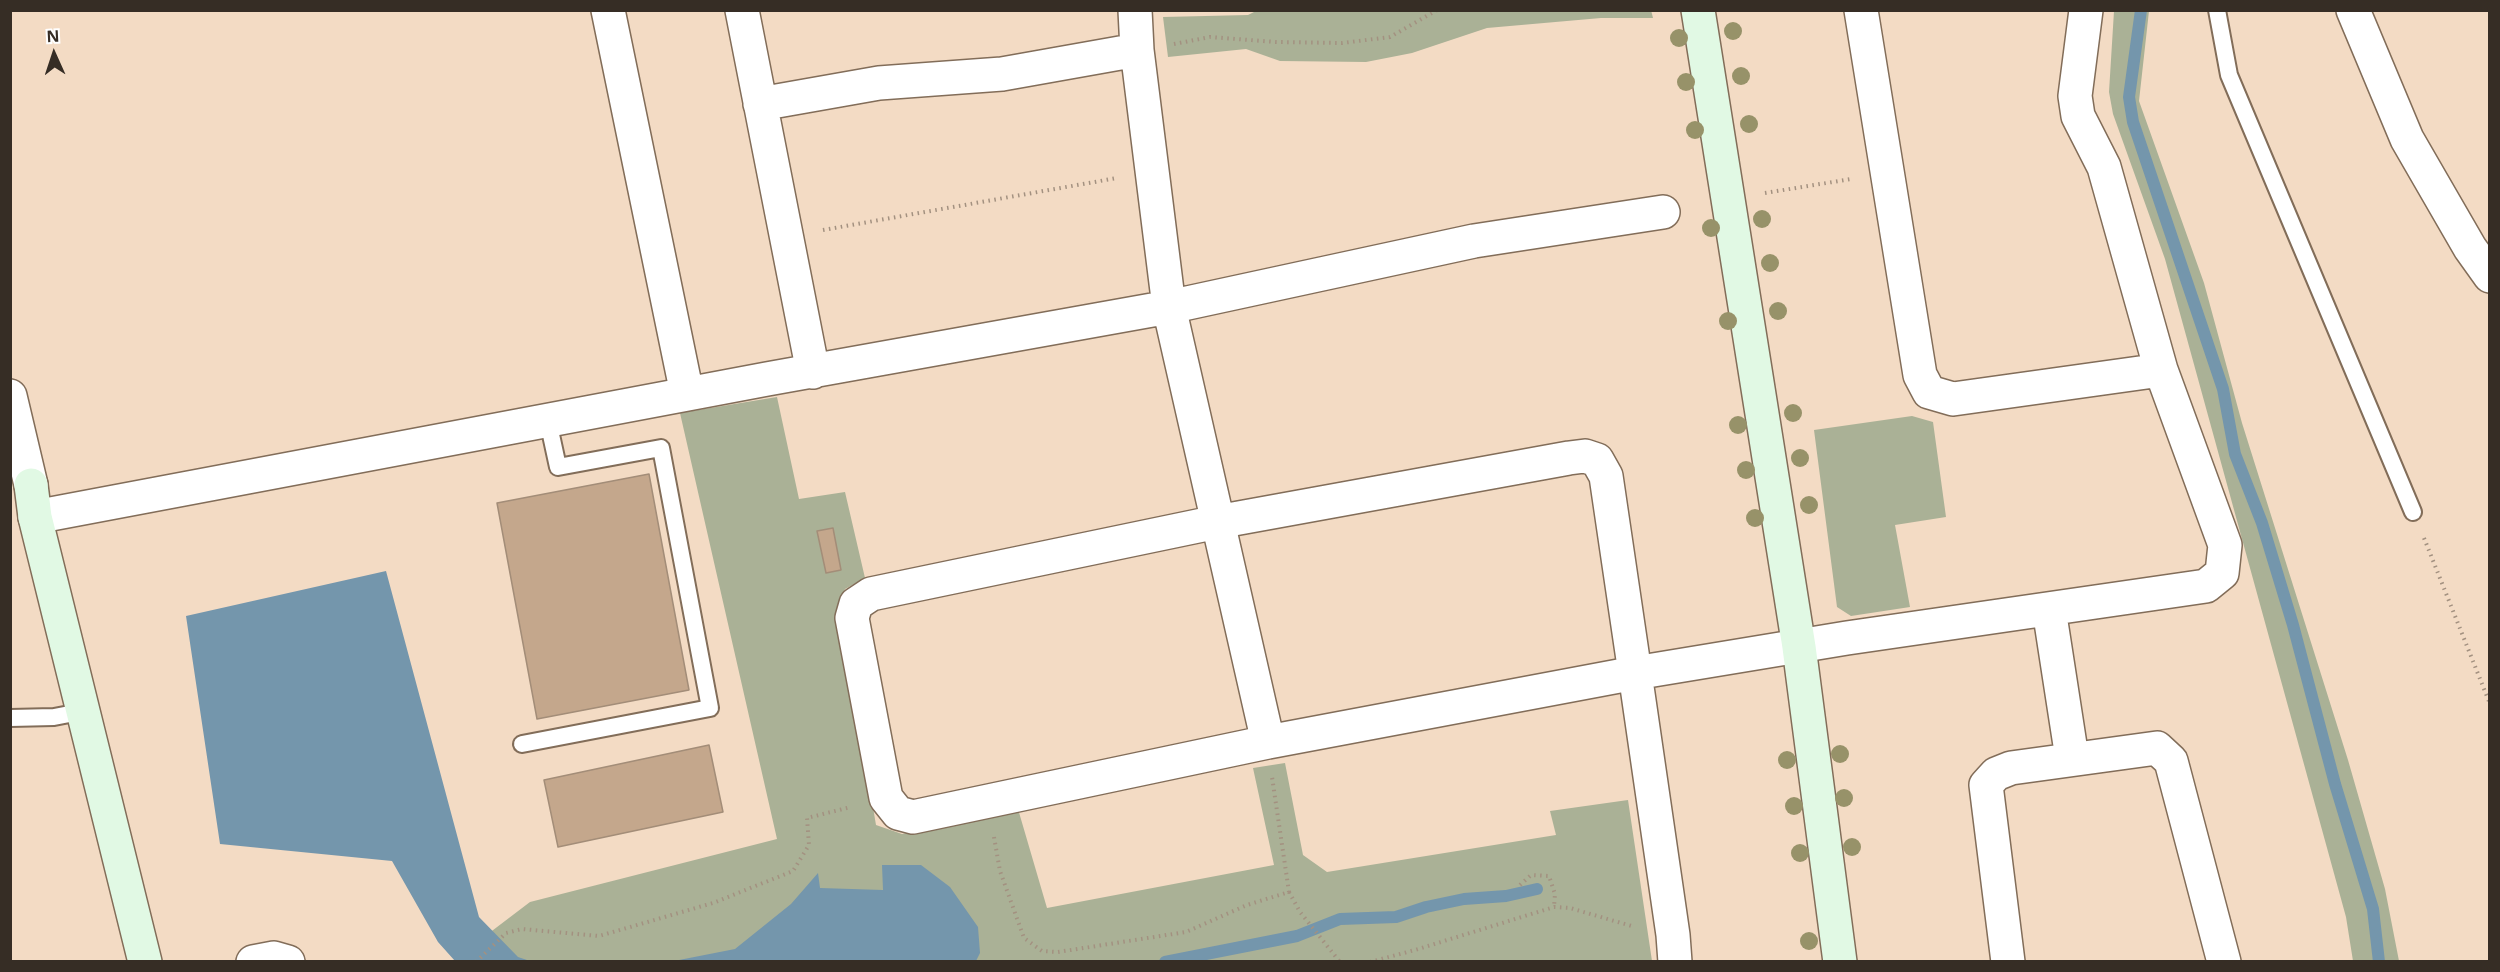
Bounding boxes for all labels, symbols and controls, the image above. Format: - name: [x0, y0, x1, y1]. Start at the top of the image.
- north arrow: [24, 24, 84, 84]
- text: N: [46, 25, 60, 47]

